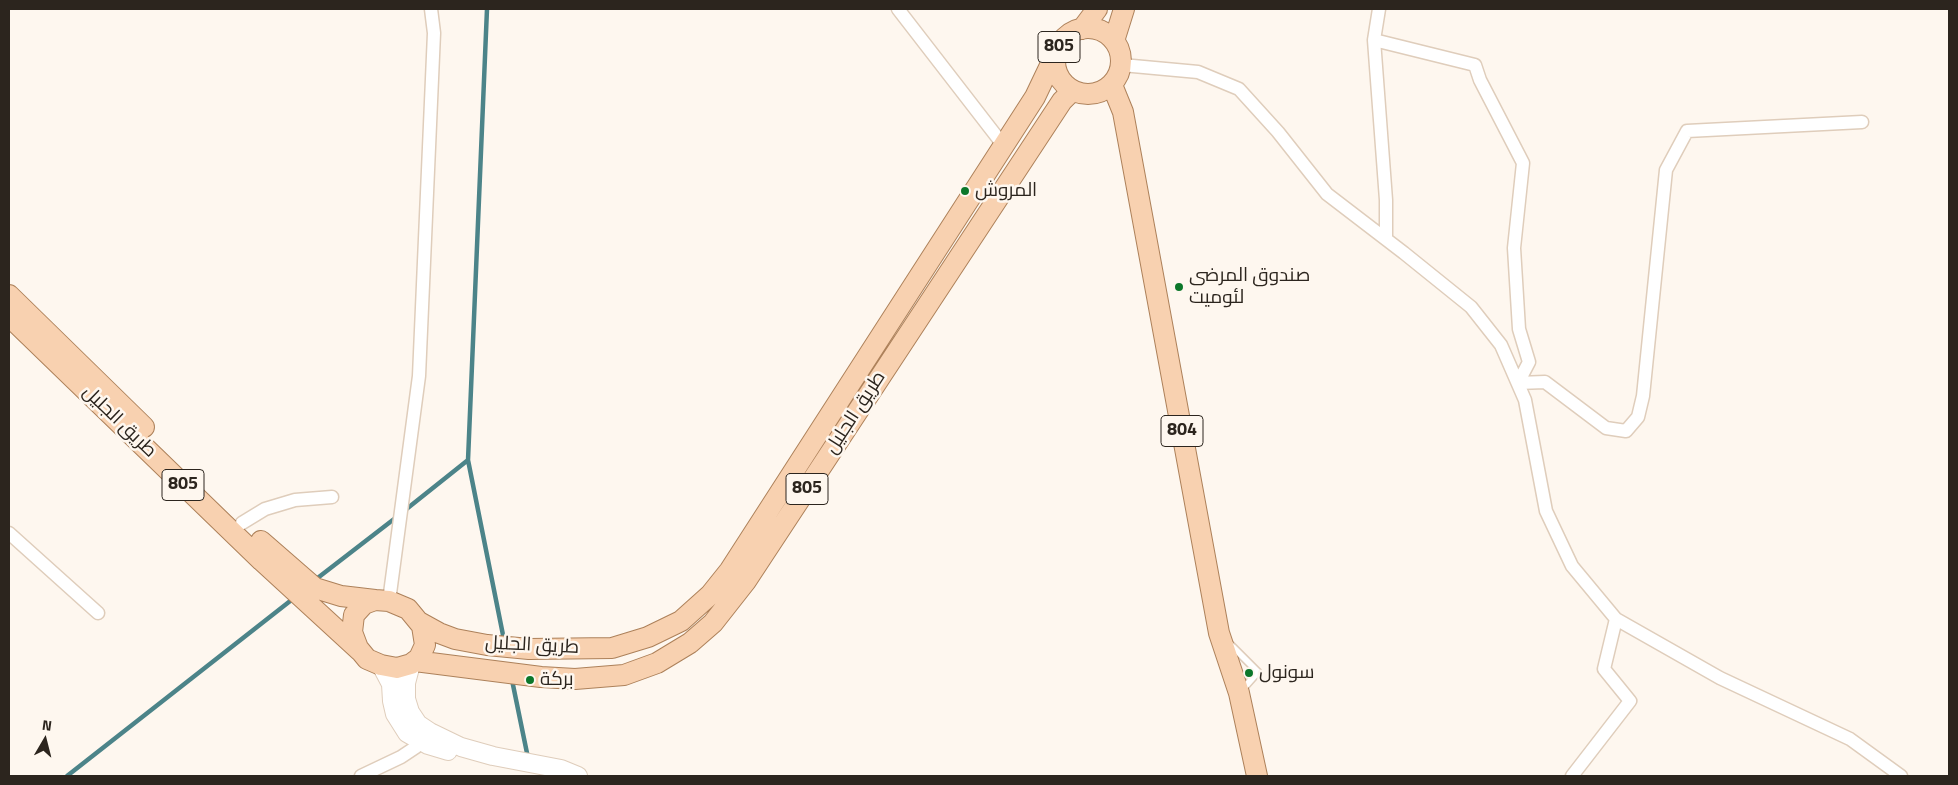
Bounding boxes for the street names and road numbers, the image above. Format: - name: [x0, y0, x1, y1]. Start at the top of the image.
- road number: 805: [1038, 32, 1080, 62]
- street label: طريق الجليل: [821, 367, 891, 459]
- street label: طريق الجليل: [77, 381, 161, 463]
- road number: 804: [1161, 416, 1203, 446]
- road number: 805: [162, 470, 204, 500]
- road number: 805: [786, 474, 828, 504]
- street label: طريق الجليل: [484, 632, 580, 660]

